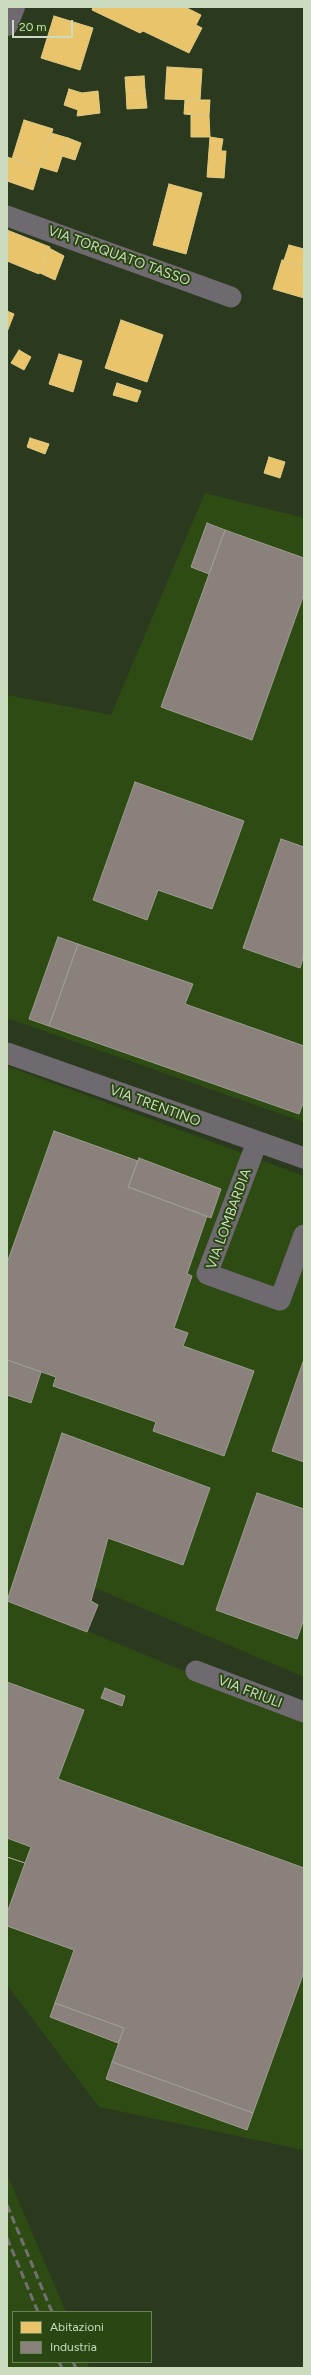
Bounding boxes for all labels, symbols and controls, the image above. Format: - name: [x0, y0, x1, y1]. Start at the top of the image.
- scale bar: [14, 12, 75, 38]
- text: 20 m: [19, 20, 47, 34]
- street label: VIA TORQUATO TASSO: [46, 222, 192, 290]
- street label: VIA TRENTINO: [107, 1082, 203, 1130]
- street label: VIA LOMBARDIA: [203, 1166, 255, 1272]
- street label: VIA FRIULI: [215, 1672, 285, 1712]
- legend: [12, 2311, 152, 2363]
- text: Abitazioni: [50, 2320, 104, 2334]
- text: Industria: [50, 2340, 97, 2354]

